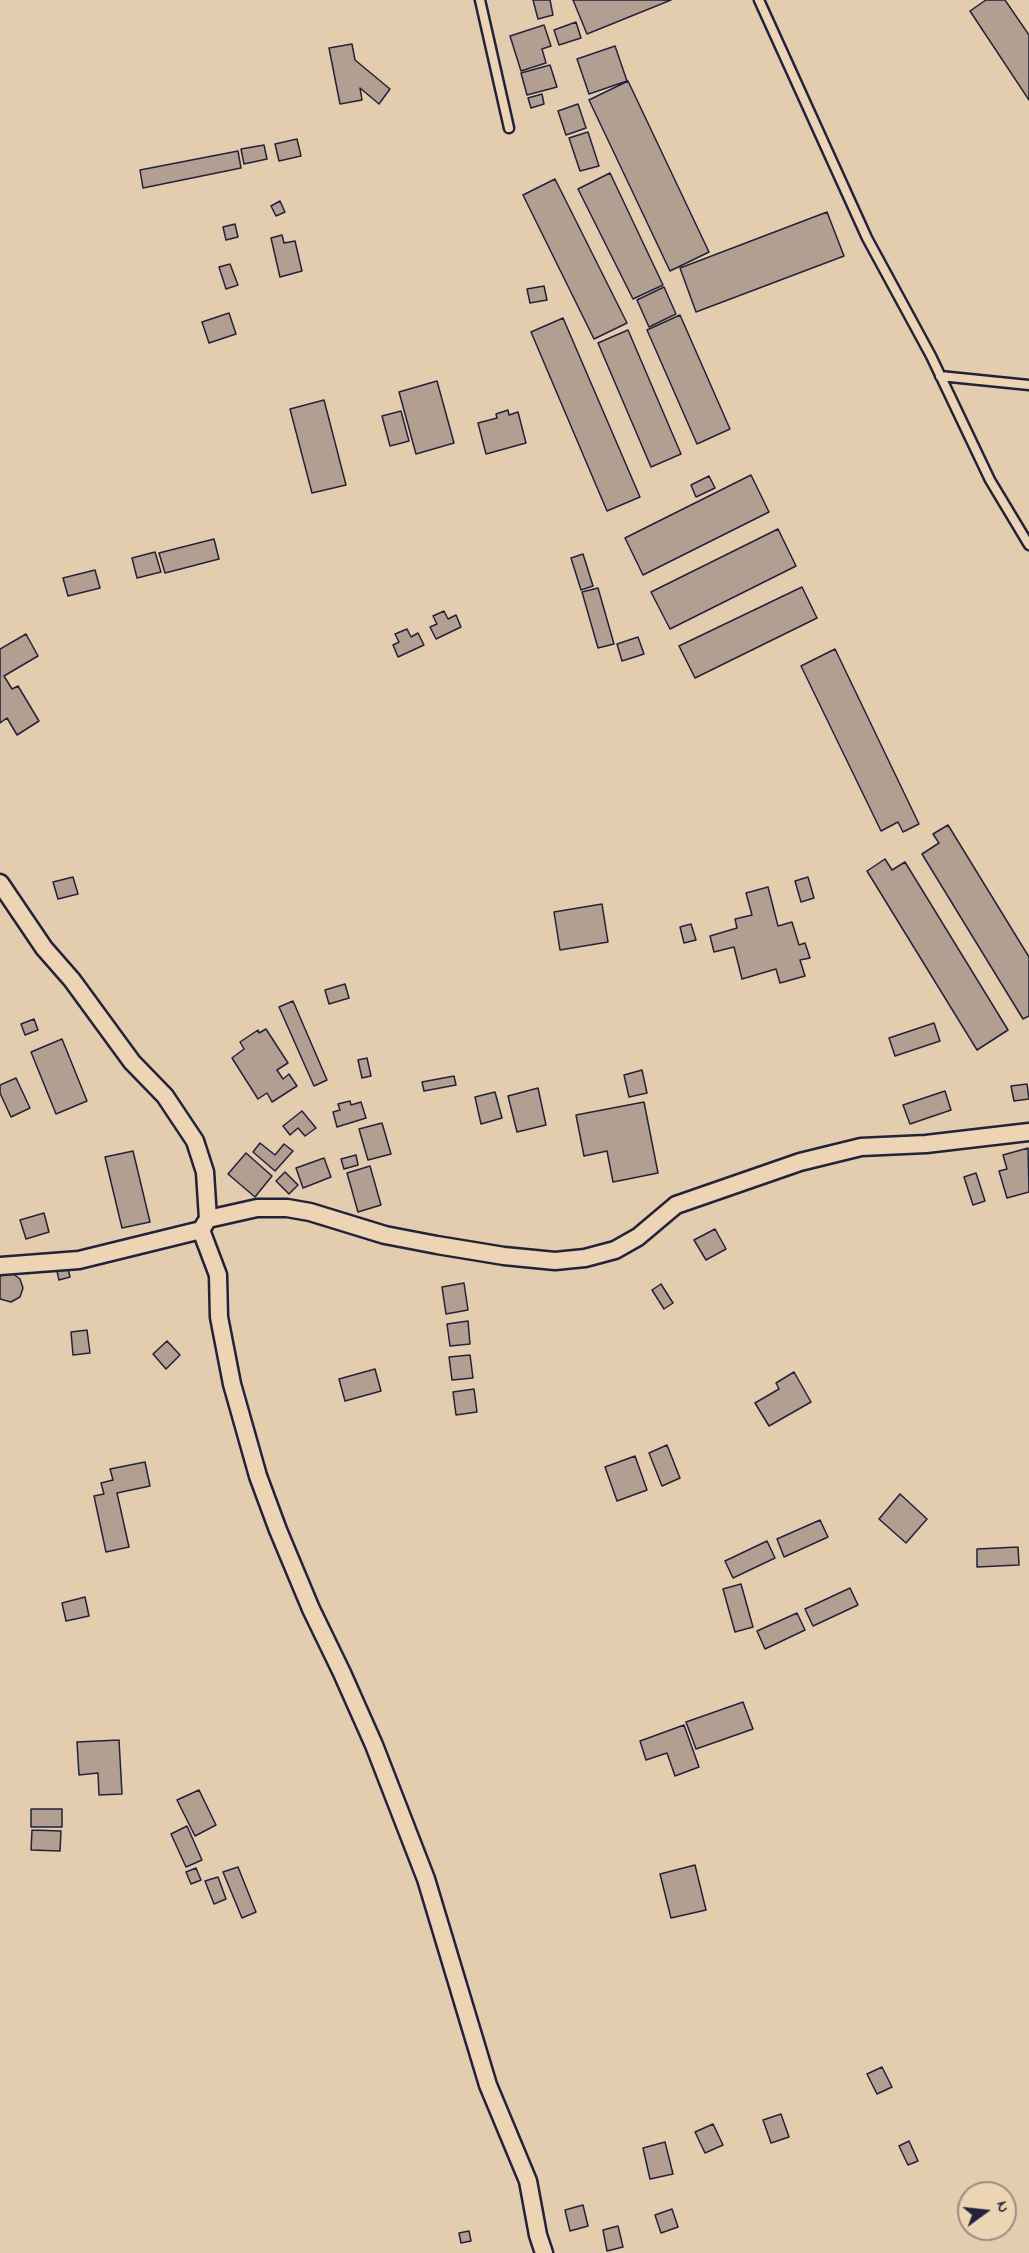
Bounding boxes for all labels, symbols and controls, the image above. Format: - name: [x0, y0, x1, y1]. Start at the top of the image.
- north arrow: [957, 2181, 1017, 2241]
- text: N: [989, 2199, 1015, 2215]

